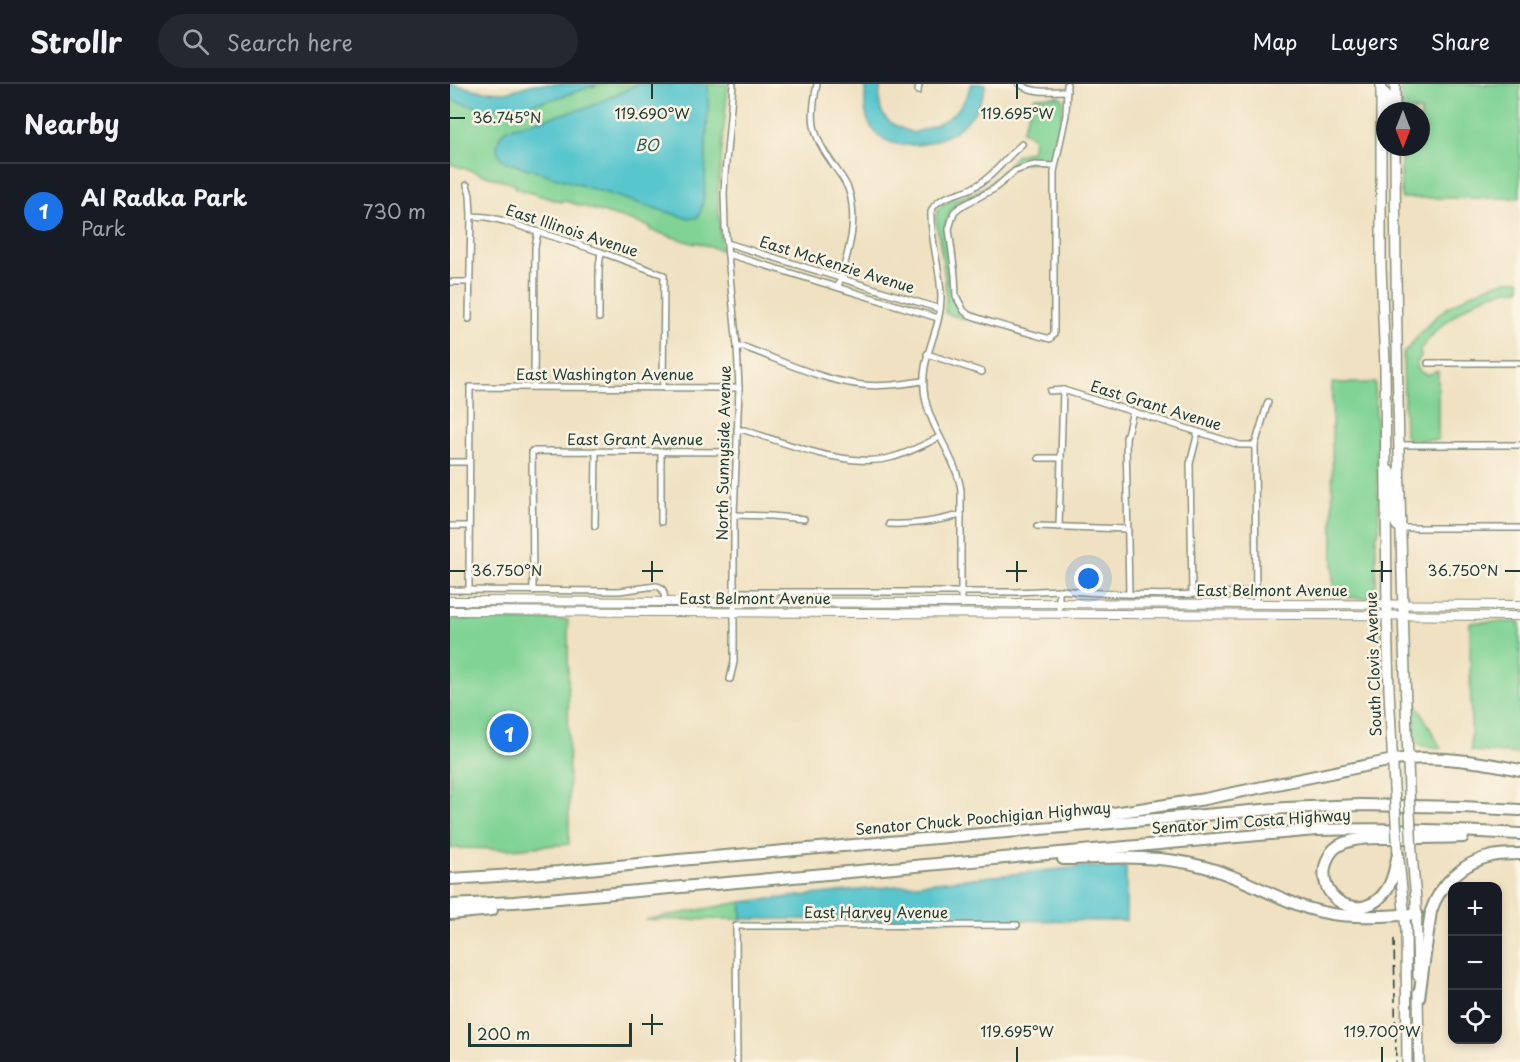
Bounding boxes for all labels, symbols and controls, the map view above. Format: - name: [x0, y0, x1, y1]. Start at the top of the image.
- search box: [158, 14, 578, 68]
- text: Strollr: [30, 20, 122, 63]
- icon: search: [179, 25, 212, 58]
- text: Search here: [227, 25, 353, 58]
- text: Map: [1253, 25, 1297, 57]
- text: Layers: [1330, 25, 1398, 57]
- text: Share: [1431, 25, 1490, 57]
- text: 119.690°W: [614, 101, 690, 124]
- text: 119.695°W: [980, 101, 1054, 124]
- north arrow: [1376, 102, 1430, 156]
- text: Nearby: [24, 104, 119, 143]
- text: 36.745°N: [472, 105, 542, 128]
- water label: BO: [635, 132, 660, 156]
- text: Al Radka Park: [81, 180, 248, 213]
- text: 1: [39, 196, 48, 226]
- text: 730 m: [363, 196, 426, 226]
- street label: East Illinois Avenue: [503, 197, 642, 262]
- text: Park: [81, 213, 126, 243]
- street label: East McKenzie Avenue: [757, 229, 918, 298]
- street label: East Washington Avenue: [516, 362, 694, 385]
- street label: North Sunnyside Avenue: [709, 365, 736, 541]
- street label: East Grant Avenue: [1088, 374, 1225, 435]
- street label: East Grant Avenue: [567, 427, 703, 450]
- text: 36.750°N: [472, 558, 542, 581]
- text: 36.750°N: [1428, 558, 1498, 581]
- your location: [1074, 564, 1103, 593]
- street label: East Belmont Avenue: [1196, 578, 1348, 601]
- street label: East Belmont Avenue: [679, 586, 831, 609]
- street label: South Clovis Avenue: [1358, 591, 1387, 737]
- pin: 1: [490, 710, 528, 756]
- street label: Senator Chuck Poochigian Highway: [854, 795, 1112, 840]
- street label: Senator Jim Costa Highway: [1150, 802, 1351, 839]
- map controls: [1448, 882, 1502, 1044]
- button: +: [1448, 882, 1502, 936]
- street label: East Harvey Avenue: [804, 900, 948, 923]
- button: −: [1448, 936, 1502, 990]
- button: locate: [1448, 990, 1502, 1044]
- text: 119.695°W: [980, 1019, 1054, 1042]
- text: 119.700°W: [1344, 1019, 1421, 1042]
- scale bar: [468, 1020, 632, 1048]
- text: 200 m: [477, 1021, 530, 1045]

